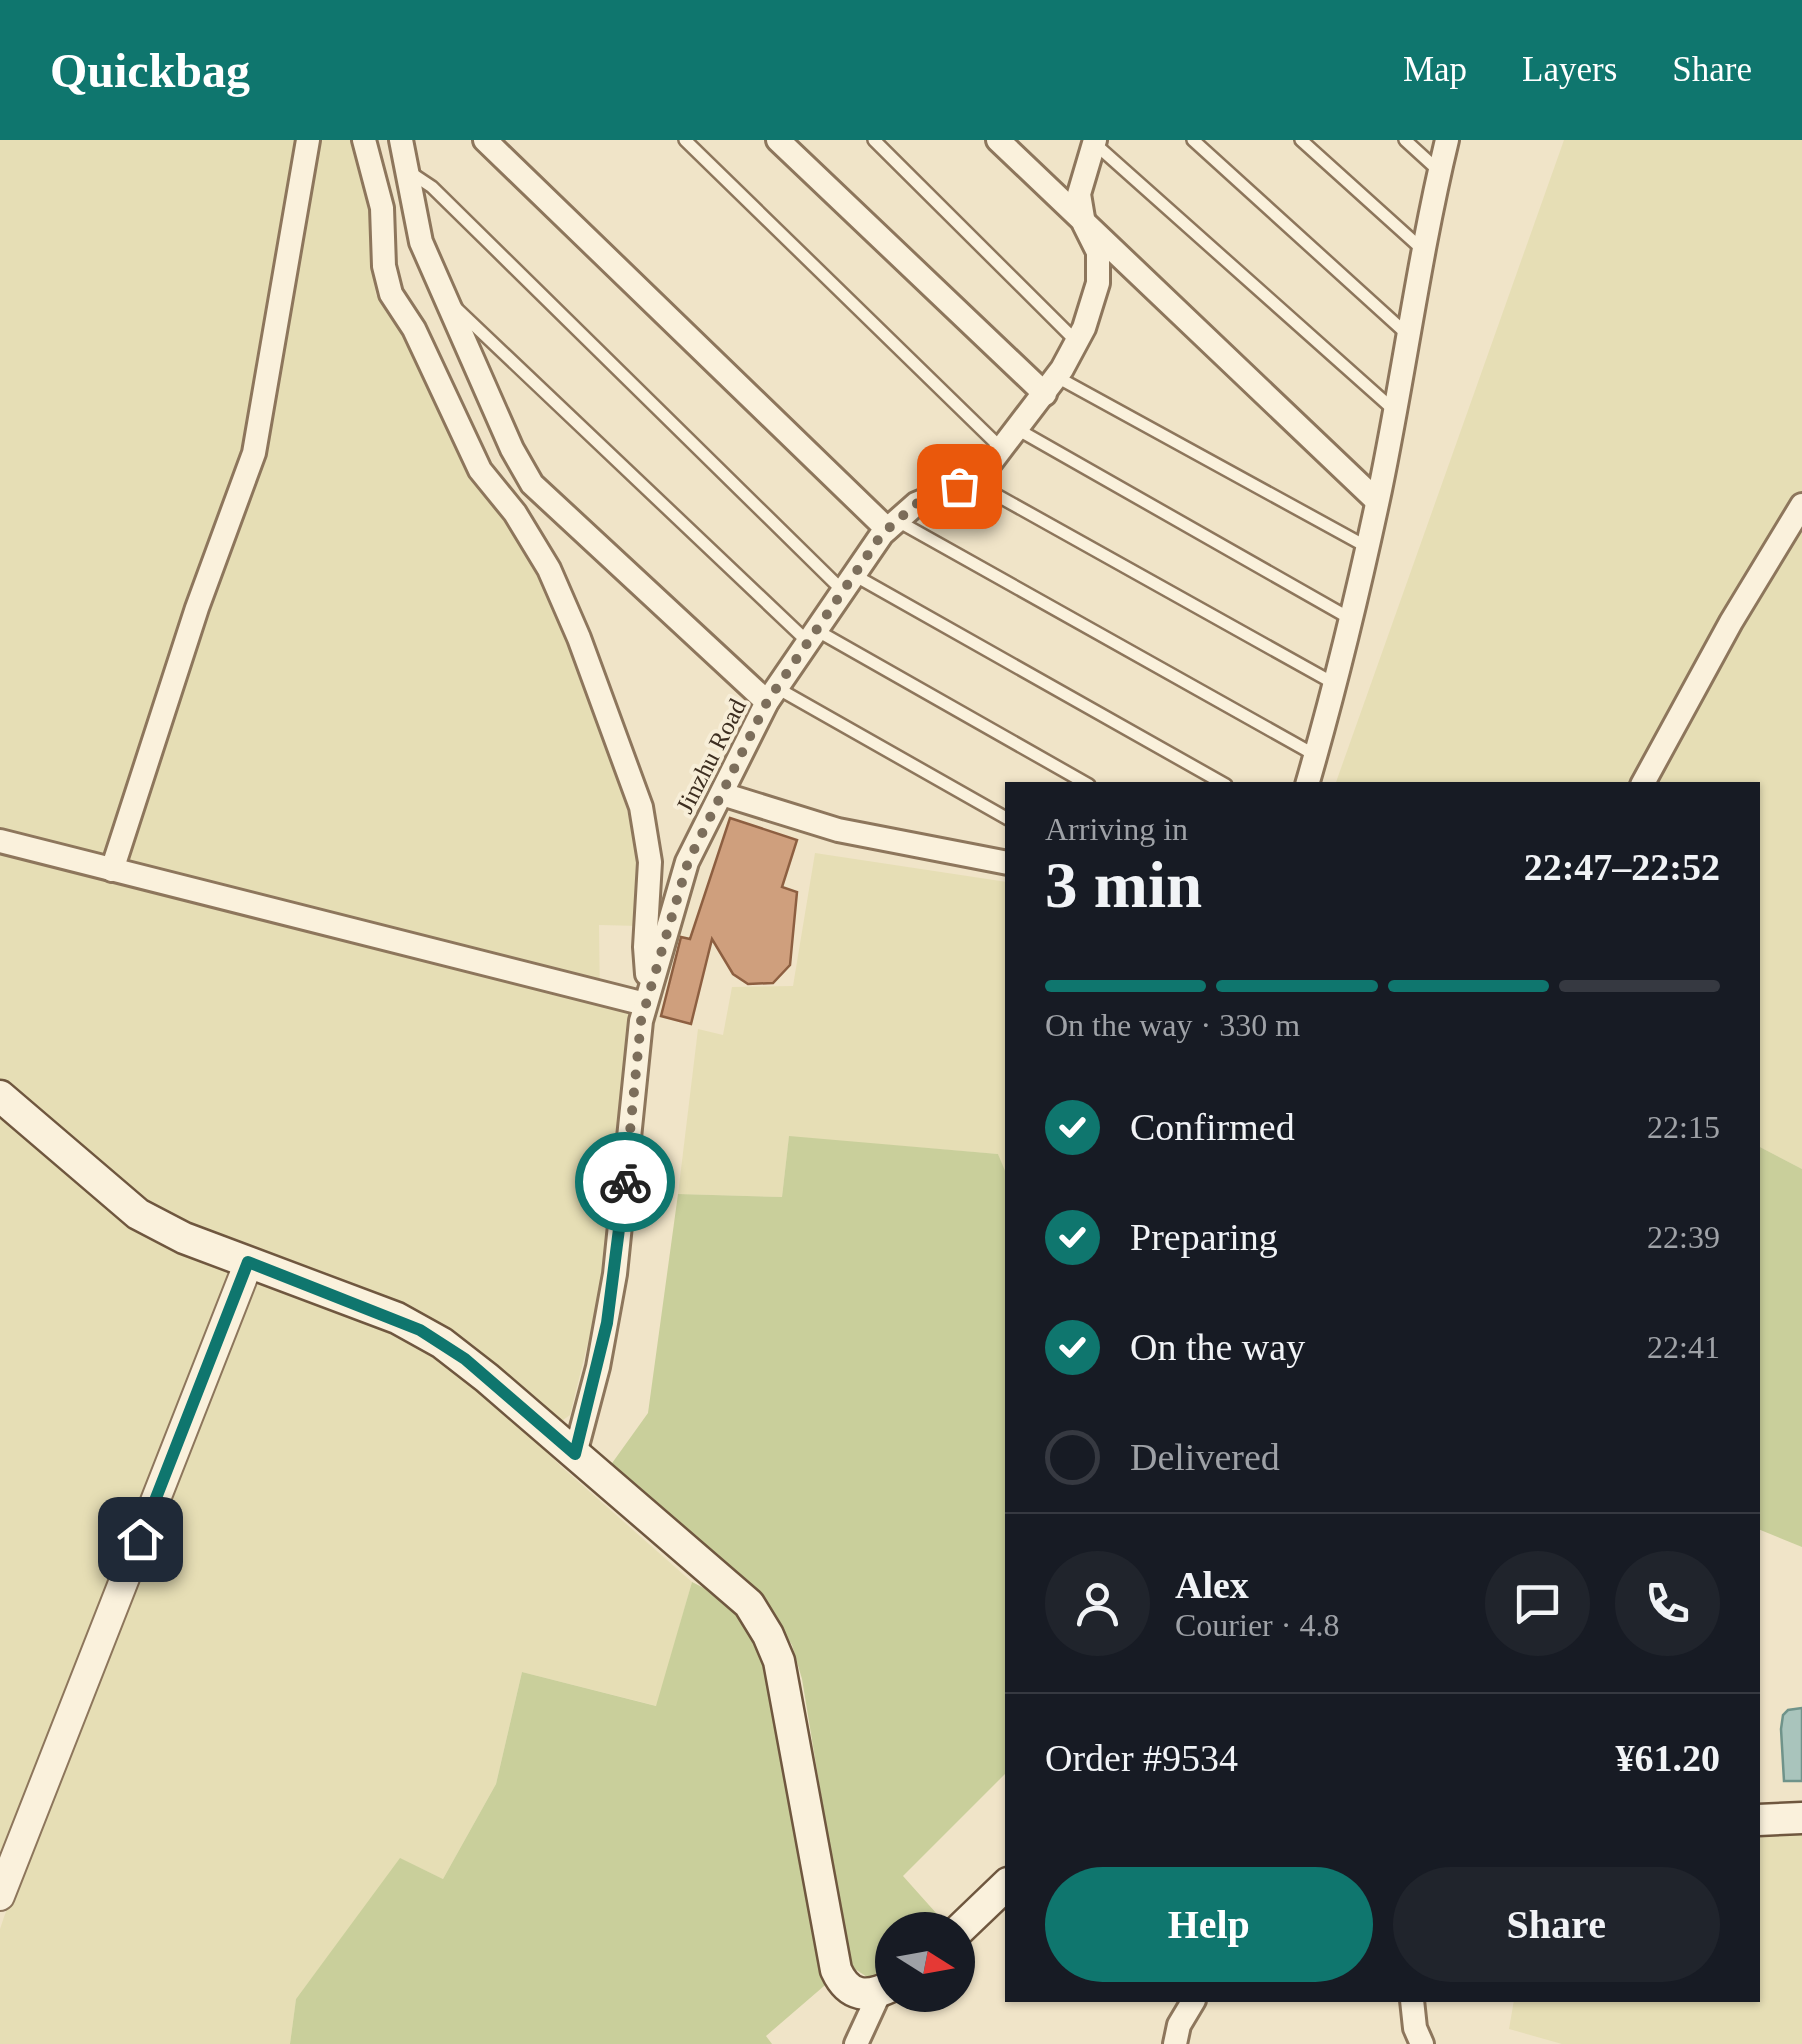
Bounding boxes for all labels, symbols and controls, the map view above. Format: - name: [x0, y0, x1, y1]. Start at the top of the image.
- text: Quickbag: [50, 44, 250, 97]
- text: Map: [1403, 50, 1467, 89]
- text: Layers: [1522, 50, 1617, 89]
- text: Share: [1672, 50, 1752, 89]
- pin: [917, 444, 1002, 529]
- icon: bag: [932, 459, 987, 514]
- street label: Jinzhu Road: [671, 694, 751, 818]
- text: Arriving in: [1045, 811, 1188, 847]
- text: 22:47–22:52: [1524, 846, 1720, 888]
- text: 3 min: [1045, 849, 1202, 921]
- text: On the way · 330 m: [1045, 1007, 1300, 1043]
- icon: check: [1045, 1100, 1100, 1155]
- text: Confirmed: [1130, 1106, 1295, 1148]
- text: 22:15: [1647, 1109, 1720, 1145]
- courier: [575, 1132, 675, 1232]
- icon: bike: [598, 1155, 653, 1210]
- icon: check: [1045, 1210, 1100, 1265]
- text: Preparing: [1130, 1216, 1278, 1258]
- text: 22:39: [1647, 1219, 1720, 1255]
- icon: check: [1045, 1320, 1100, 1375]
- text: On the way: [1130, 1326, 1305, 1368]
- text: 22:41: [1647, 1329, 1720, 1365]
- text: Delivered: [1130, 1436, 1280, 1478]
- pin: [98, 1497, 183, 1582]
- icon: home: [113, 1512, 168, 1567]
- button: person: [1045, 1551, 1150, 1656]
- button: chat: [1485, 1551, 1590, 1656]
- button: phone: [1615, 1551, 1720, 1656]
- text: Alex: [1175, 1564, 1249, 1606]
- text: Courier · 4.8: [1175, 1607, 1339, 1643]
- text: Order #9534: [1045, 1737, 1238, 1779]
- text: ¥61.20: [1616, 1737, 1720, 1779]
- button: Help: [1045, 1867, 1373, 1982]
- button: Share: [1393, 1867, 1720, 1982]
- north arrow: [875, 1912, 975, 2012]
- map controls: [875, 1912, 975, 2012]

